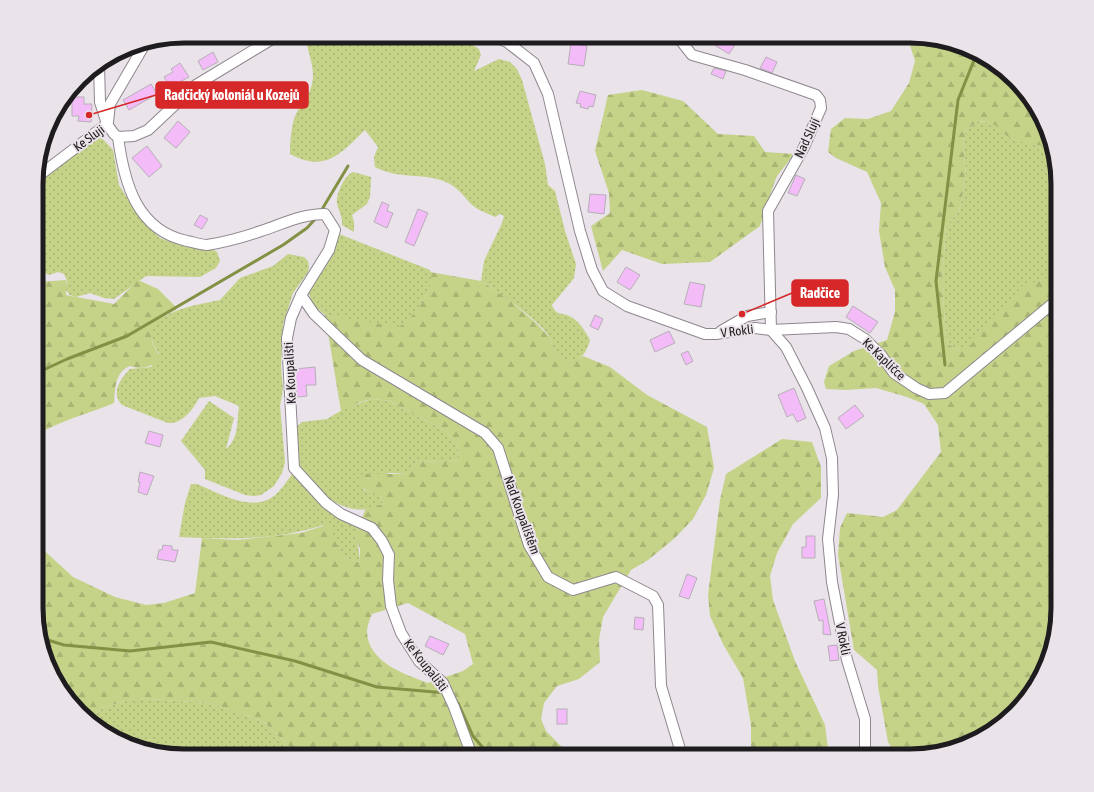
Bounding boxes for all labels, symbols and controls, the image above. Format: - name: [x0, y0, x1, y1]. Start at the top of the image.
- callout: Radčický koloniál u Kozejů: [156, 82, 308, 108]
- text: Radčický koloniál u Kozejů: [164, 87, 300, 103]
- street label: Nad Slují: [791, 115, 823, 161]
- street label: Ke Sluji: [70, 122, 108, 154]
- callout: Radčice: [792, 280, 848, 306]
- text: Radčice: [800, 285, 840, 301]
- street label: V Rokli: [720, 322, 754, 340]
- street label: Ke Kapličce: [859, 335, 909, 383]
- street label: Ke Koupališti: [281, 342, 299, 404]
- street label: Nad Koupalištěm: [501, 474, 543, 556]
- street label: V Rokli: [832, 621, 854, 657]
- street label: Ke Koupališti: [401, 636, 451, 694]

